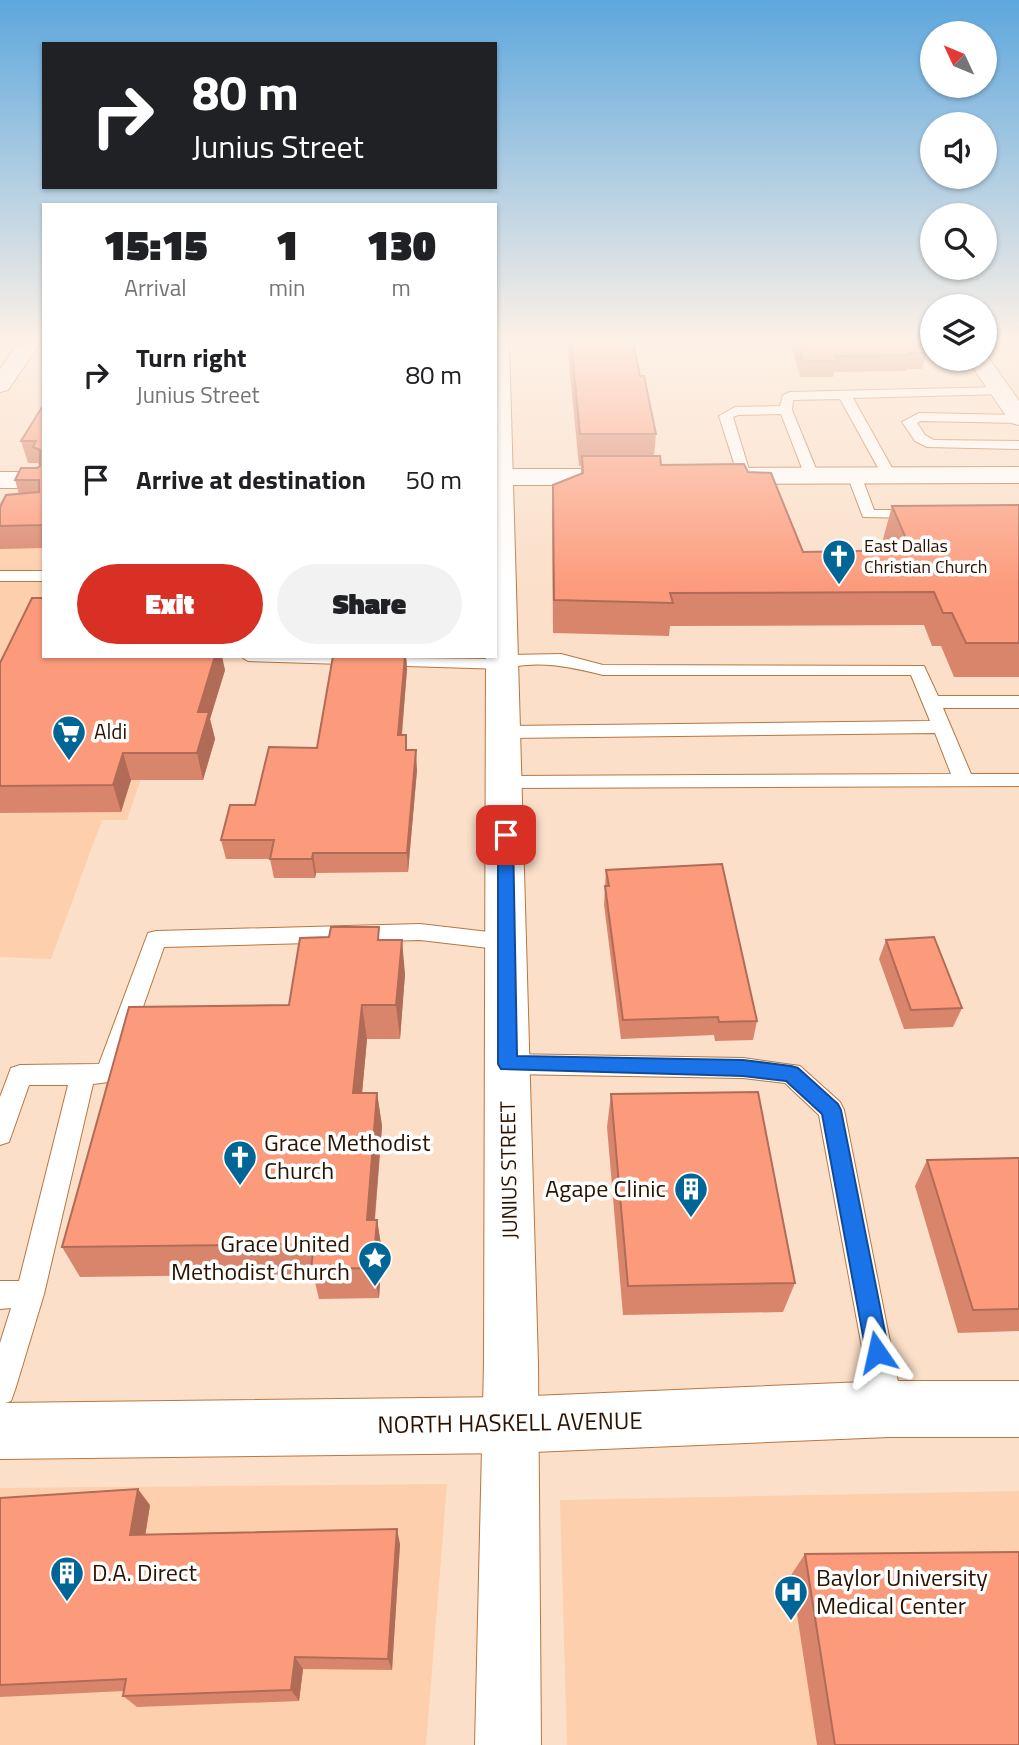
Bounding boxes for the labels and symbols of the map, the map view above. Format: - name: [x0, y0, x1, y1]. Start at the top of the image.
- north arrow: [920, 21, 998, 98]
- place label: East Dallas Christian Church: [864, 532, 987, 580]
- church icon: East Dallas Christian Church: [820, 537, 858, 586]
- supermarket icon: Aldi: [50, 713, 88, 762]
- place label: Aldi: [94, 715, 127, 747]
- pin: [476, 805, 536, 865]
- street label: JUNIUS STREET: [491, 1101, 525, 1239]
- place label: Grace Methodist Church: [264, 1124, 431, 1188]
- church icon: Grace Methodist Church: [221, 1138, 259, 1187]
- place label: Agape Clinic: [545, 1170, 666, 1206]
- building icon: Agape Clinic: [672, 1170, 710, 1219]
- place label: Grace United Methodist Church: [171, 1225, 350, 1289]
- place icon: Grace United Methodist Church: [356, 1239, 394, 1288]
- position arrow: [840, 1315, 914, 1389]
- street label: NORTH HASKELL AVENUE: [377, 1402, 643, 1442]
- building icon: D.A. Direct: [48, 1554, 86, 1603]
- place label: D.A. Direct: [92, 1554, 197, 1590]
- place label: Baylor University Medical Center: [816, 1559, 988, 1623]
- hospital icon: Baylor University Medical Center: [772, 1573, 810, 1622]

